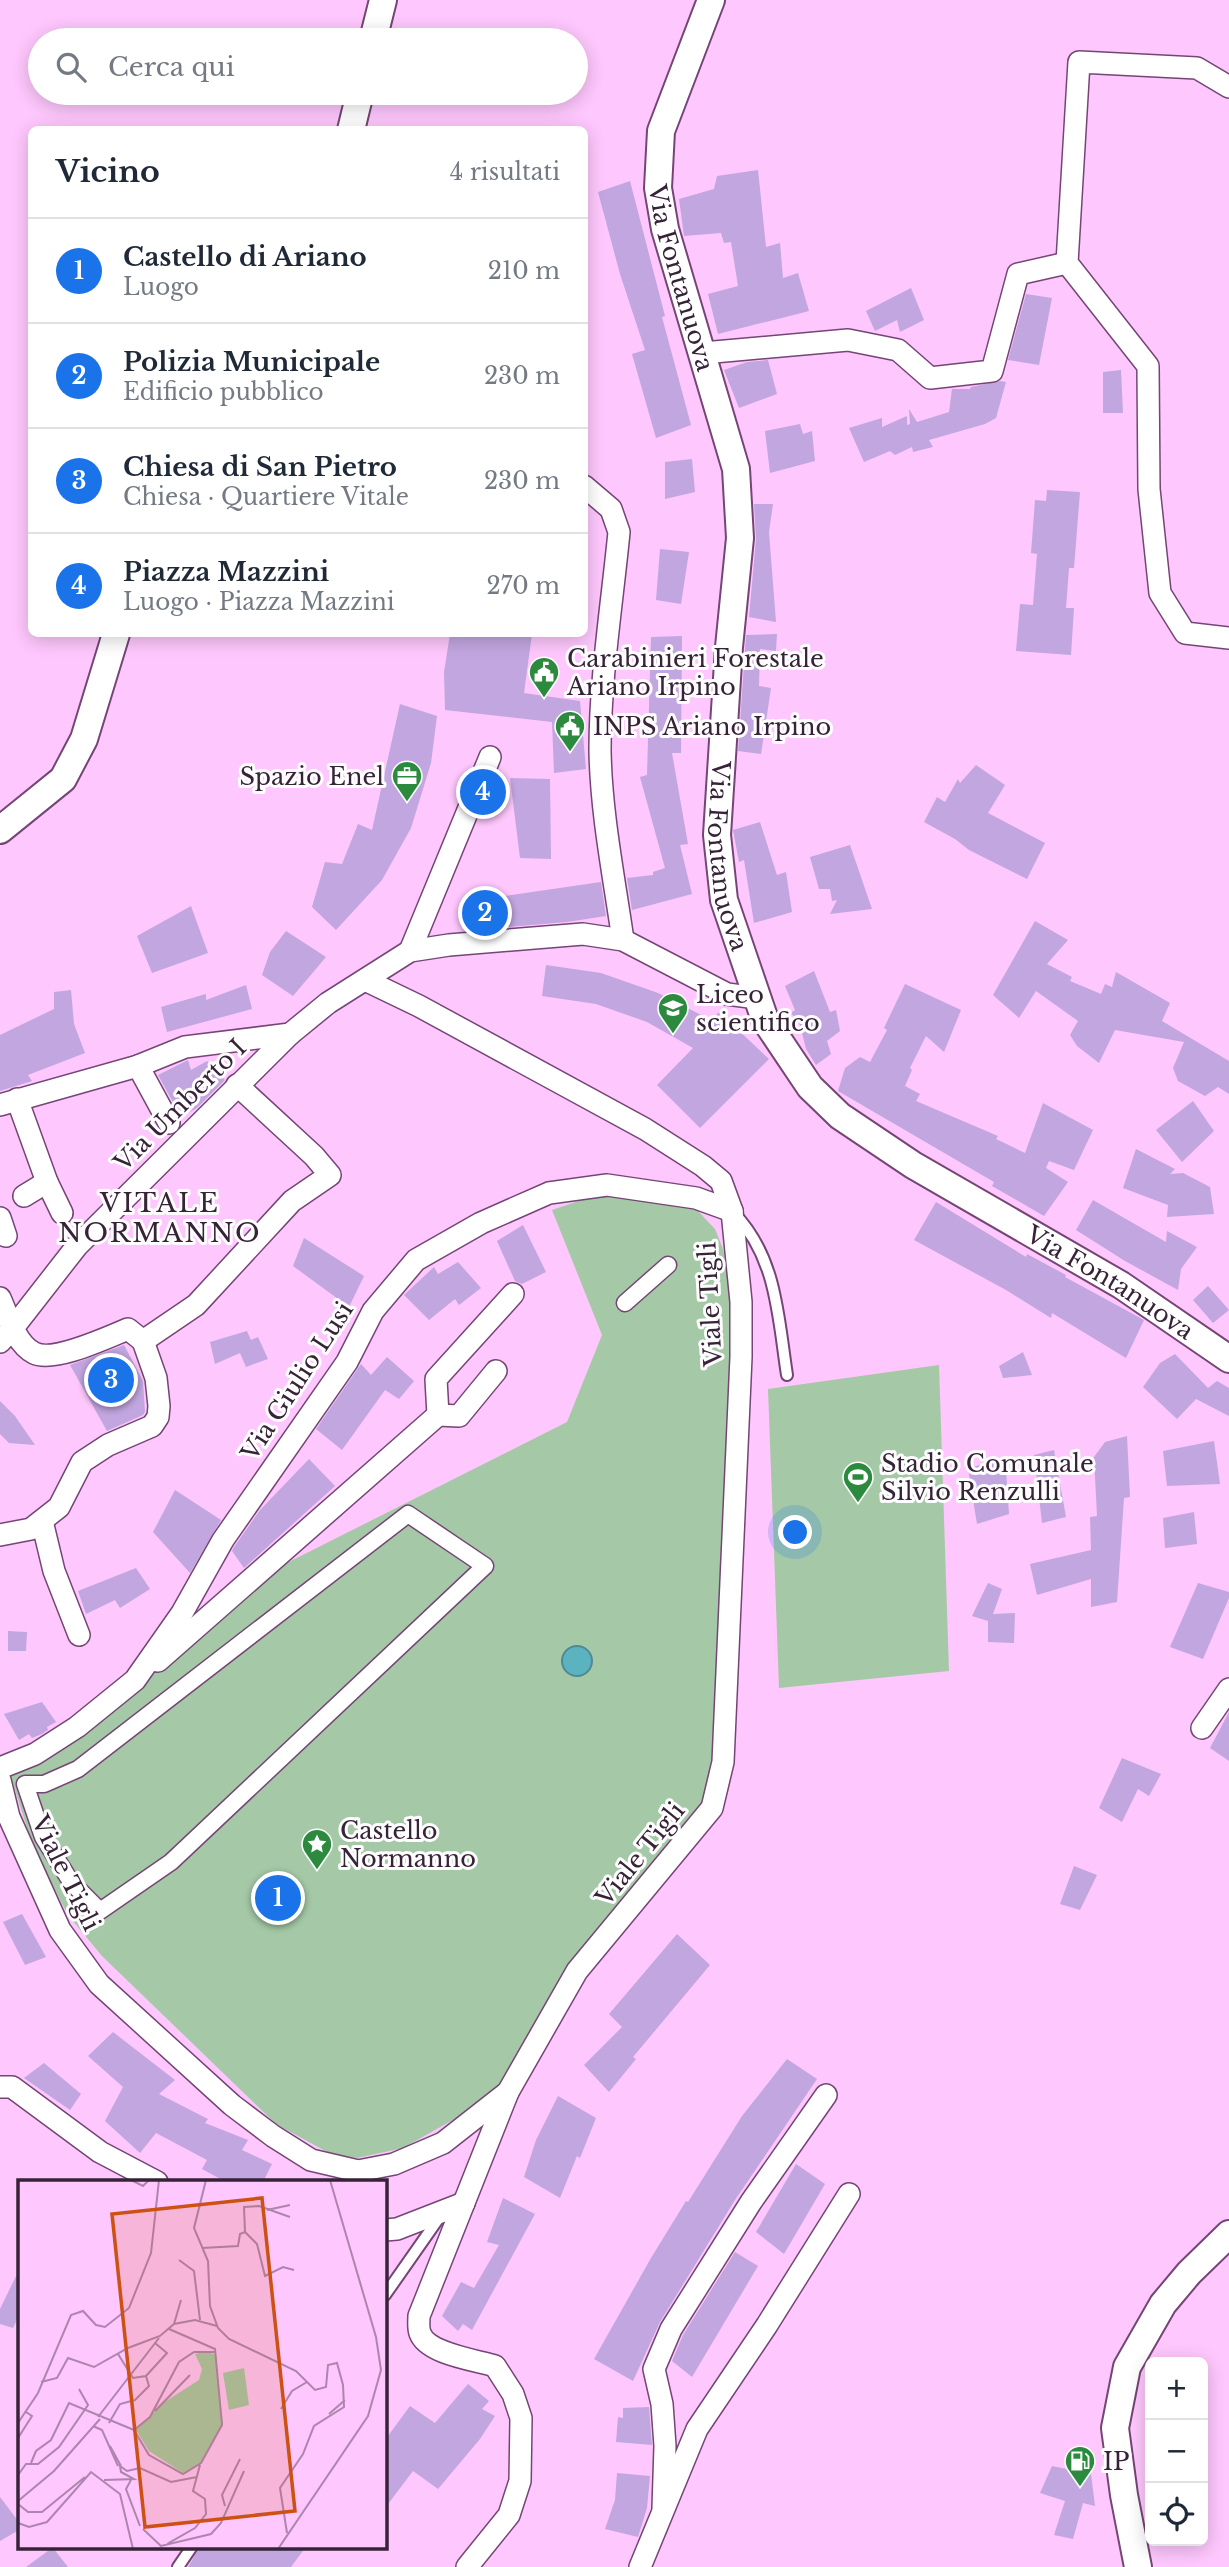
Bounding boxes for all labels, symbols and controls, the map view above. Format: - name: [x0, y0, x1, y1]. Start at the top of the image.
- search box: [28, 28, 588, 105]
- icon: search: [52, 48, 90, 86]
- text: Cerca qui: [108, 51, 235, 83]
- text: Vicino: [56, 153, 160, 190]
- text: 4 risultati: [450, 158, 560, 186]
- street label: Via Fontanuova: [643, 181, 721, 375]
- text: Castello di Ariano: [123, 241, 367, 273]
- text: 1: [74, 257, 84, 285]
- text: 210 m: [488, 257, 560, 285]
- text: Luogo: [123, 273, 199, 301]
- text: Polizia Municipale: [123, 346, 380, 378]
- text: 2: [72, 362, 86, 390]
- text: 230 m: [484, 362, 560, 390]
- text: Edificio pubblico: [123, 378, 324, 406]
- text: Chiesa di San Pietro: [123, 451, 397, 483]
- text: 3: [72, 467, 86, 495]
- text: 230 m: [484, 467, 560, 495]
- text: Chiesa · Quartiere Vitale: [123, 483, 409, 511]
- text: Piazza Mazzini: [123, 556, 329, 588]
- text: 4: [71, 572, 87, 600]
- text: 270 m: [487, 572, 560, 600]
- text: Luogo · Piazza Mazzini: [123, 588, 395, 616]
- place label: Carabinieri Forestale Ariano Irpino: [566, 644, 824, 701]
- public building icon: Carabinieri Forestale Ariano Irpino: [527, 655, 561, 699]
- public building icon: INPS Ariano Irpino: [553, 709, 587, 753]
- place label: INPS Ariano Irpino: [593, 712, 831, 741]
- office icon: Spazio Enel: [390, 759, 424, 803]
- street label: Via Fontanuova: [702, 759, 755, 955]
- place label: Spazio Enel: [239, 762, 384, 791]
- pin: 4: [460, 766, 506, 818]
- pin: 2: [462, 887, 508, 939]
- place label: Liceo scientifico: [696, 980, 820, 1037]
- school or university icon: Liceo scientifico: [656, 991, 690, 1035]
- street label: Via Umberto I: [107, 1033, 252, 1178]
- district label: VITALE NORMANNO: [58, 1187, 262, 1249]
- street label: Via Fontanuova: [1020, 1219, 1200, 1345]
- street label: Viale Tigli: [692, 1241, 728, 1368]
- street label: Via Giulio Lusi: [234, 1296, 359, 1466]
- pin: 3: [88, 1354, 134, 1406]
- place label: Stadio Comunale Silvio Renzulli: [881, 1449, 1094, 1506]
- sports icon: Stadio Comunale Silvio Renzulli: [841, 1460, 875, 1504]
- your location: [778, 1515, 812, 1549]
- street label: Viale Tigli: [589, 1796, 691, 1912]
- street label: Viale Tigli: [25, 1810, 106, 1935]
- place label: Castello Normanno: [340, 1816, 476, 1873]
- place icon: Castello Normanno: [300, 1827, 334, 1871]
- pin: 1: [255, 1872, 301, 1924]
- inset map: [18, 2180, 387, 2550]
- map controls: [1145, 2357, 1208, 2546]
- button: +: [1145, 2357, 1208, 2420]
- button: −: [1145, 2420, 1208, 2483]
- fuel station icon: IP: [1063, 2444, 1097, 2488]
- place label: IP: [1103, 2447, 1129, 2476]
- button: locate: [1145, 2483, 1208, 2546]

